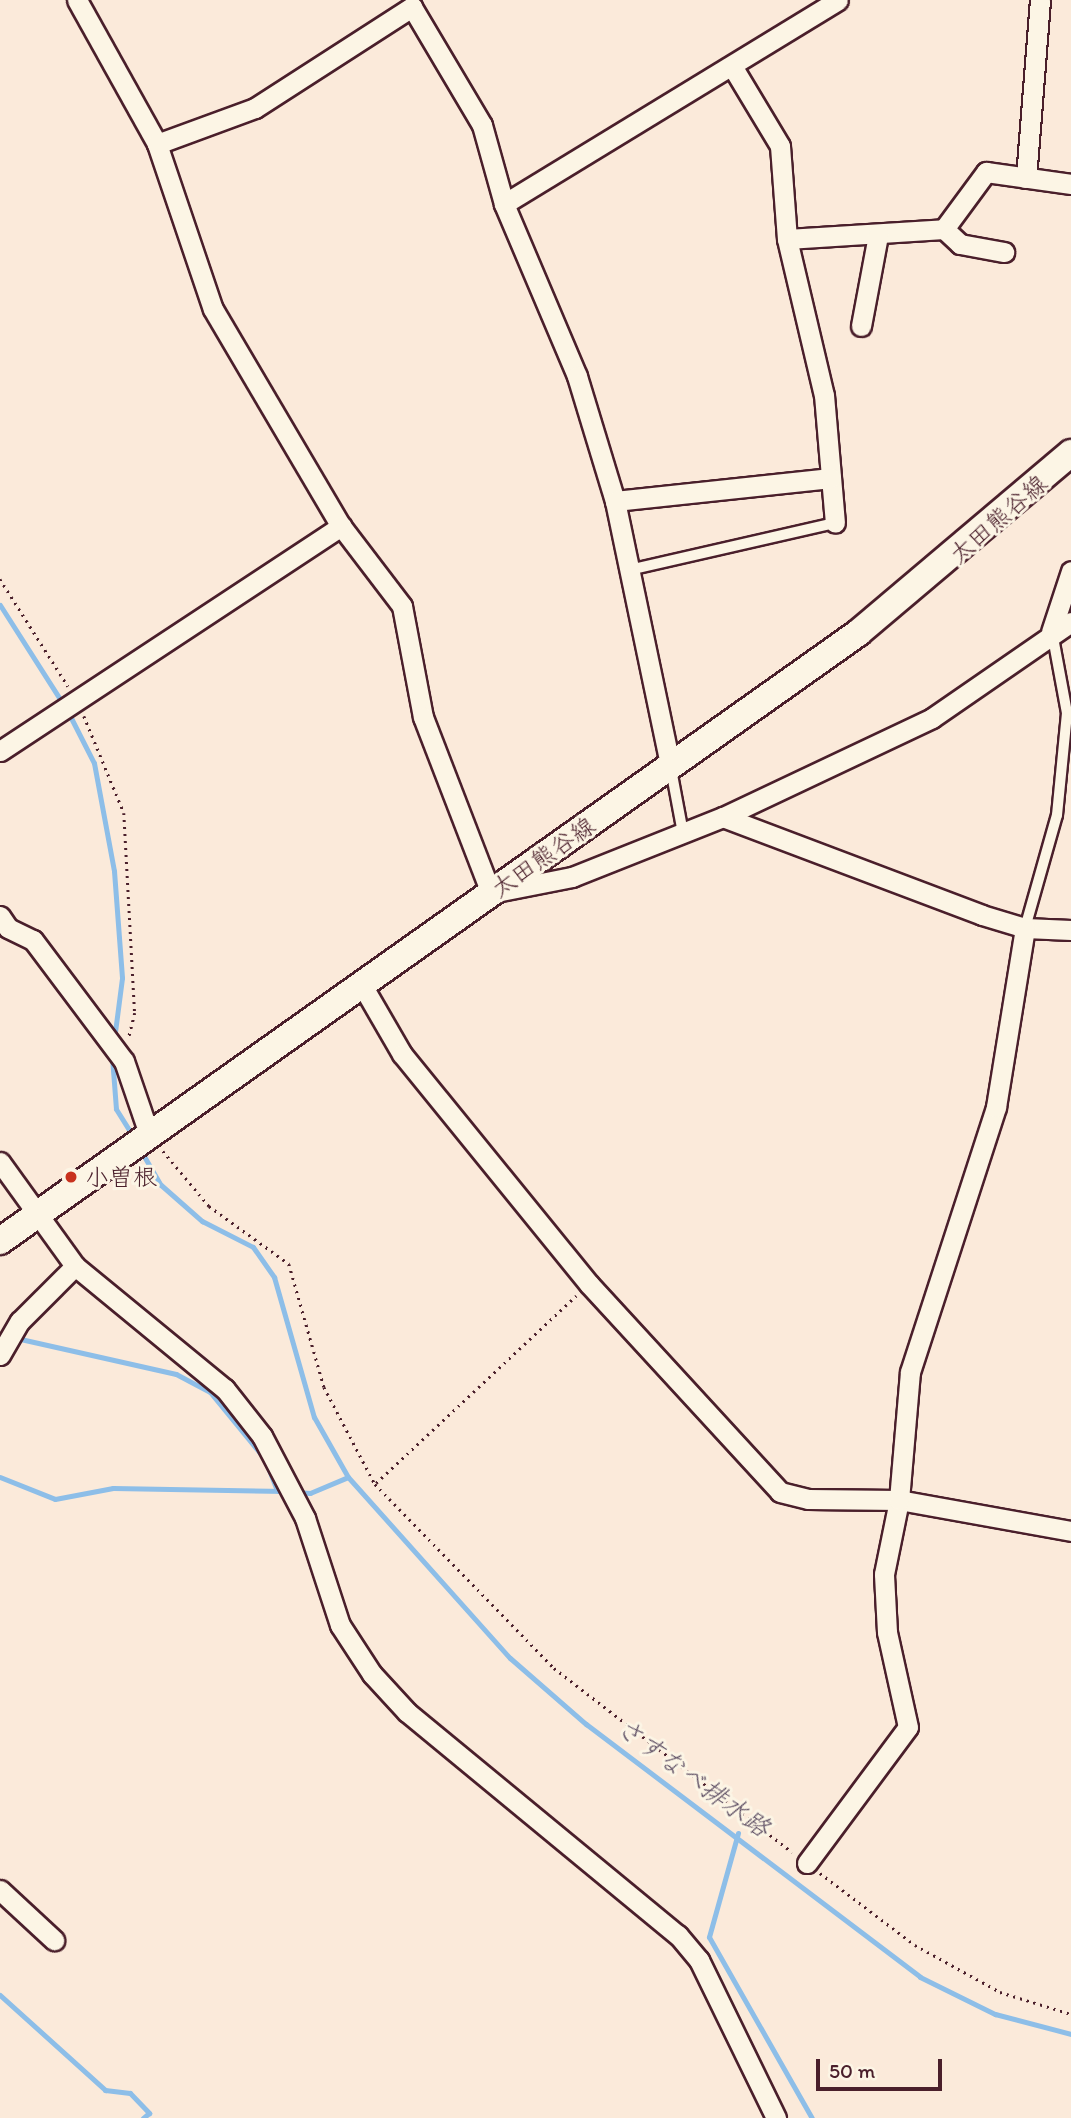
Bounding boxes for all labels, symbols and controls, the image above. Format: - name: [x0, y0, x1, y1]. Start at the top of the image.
- street label: 太田熊谷線: [943, 469, 1053, 569]
- street label: 太田熊谷線: [486, 811, 600, 903]
- place label: 小曽根: [85, 1163, 157, 1191]
- marker: 小曽根: [63, 1169, 79, 1185]
- water label: さすなべ排水路: [610, 1712, 776, 1844]
- scale bar: [819, 2044, 945, 2088]
- text: 50 m: [829, 2058, 875, 2083]

